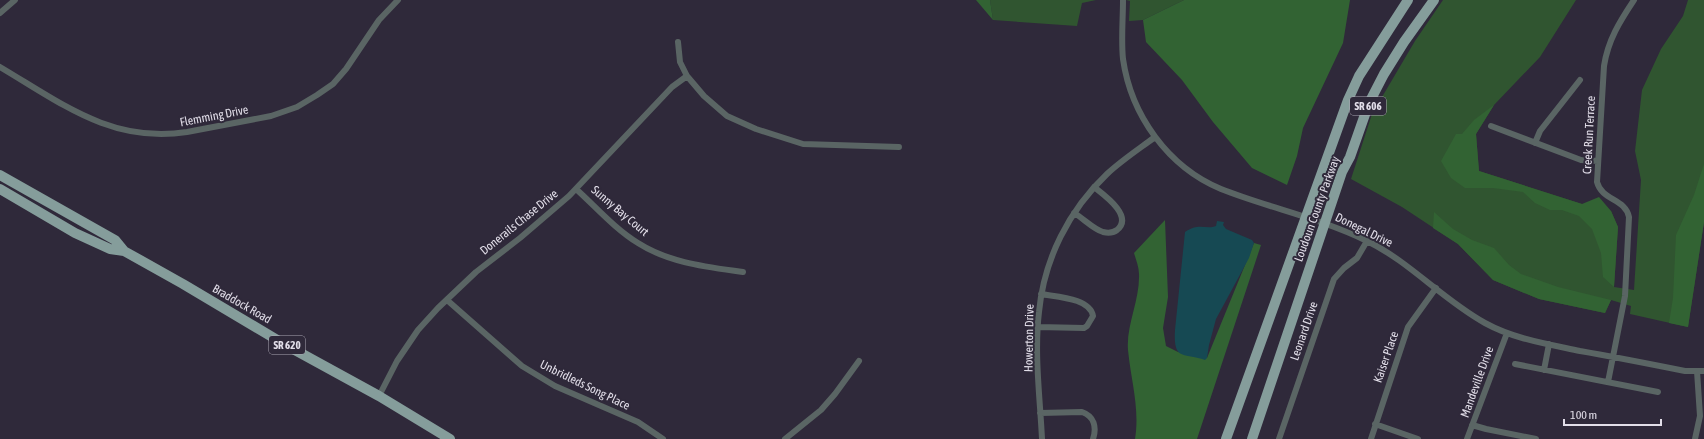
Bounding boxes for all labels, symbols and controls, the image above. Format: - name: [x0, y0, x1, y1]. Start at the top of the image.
- street label: Creek Run Terrace: [1580, 96, 1598, 174]
- road number: SR 606: [1350, 97, 1386, 115]
- street label: Flemming Drive: [179, 103, 249, 129]
- street label: Loudoun County Parkway: [1291, 154, 1343, 264]
- street label: Sunny Bay Court: [588, 183, 652, 239]
- street label: Donerails Chase Drive: [477, 186, 561, 258]
- street label: Donegal Drive: [1333, 210, 1395, 250]
- street label: Braddock Road: [210, 281, 274, 327]
- street label: Leonard Drive: [1287, 300, 1321, 362]
- street label: Howerton Drive: [1021, 304, 1037, 372]
- street label: Kaiser Place: [1371, 329, 1401, 385]
- road number: SR 620: [269, 336, 305, 354]
- street label: Mandeville Drive: [1458, 344, 1496, 420]
- street label: Unbridleds Song Place: [538, 357, 632, 413]
- scale bar: [1564, 401, 1661, 427]
- text: 100 m: [1570, 408, 1597, 422]

